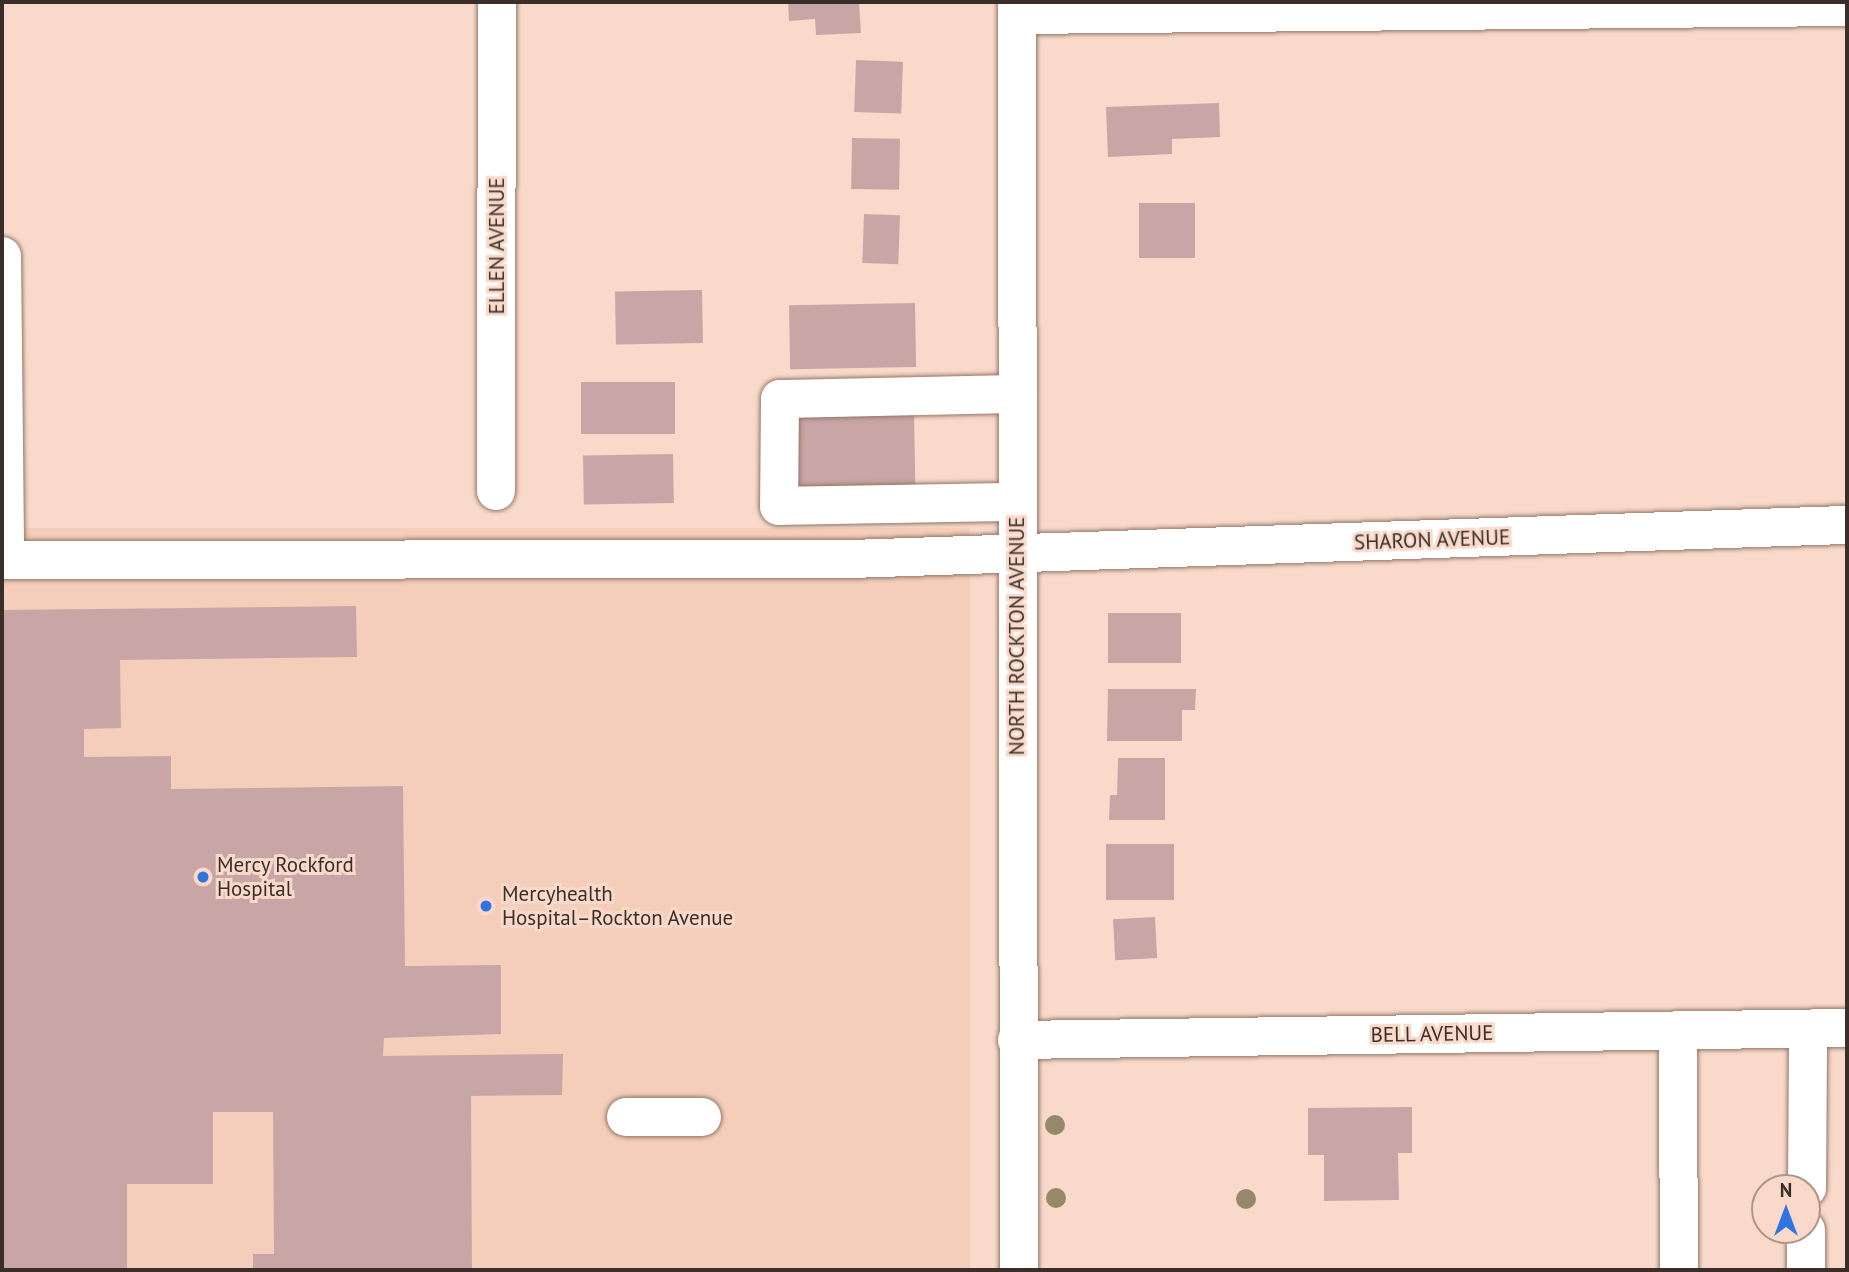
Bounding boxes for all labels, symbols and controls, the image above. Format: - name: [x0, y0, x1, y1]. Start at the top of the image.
- street label: ELLEN AVENUE: [484, 177, 510, 315]
- street label: NORTH ROCKTON AVENUE: [1004, 516, 1030, 756]
- street label: SHARON AVENUE: [1353, 525, 1511, 555]
- place label: Mercy Rockford Hospital: [217, 852, 354, 902]
- marker: Mercy Rockford Hospital: [195, 869, 211, 885]
- place label: Mercyhealth Hospital–Rockton Avenue: [502, 881, 734, 931]
- marker: Mercyhealth Hospital–Rockton Avenue: [476, 896, 496, 916]
- street label: BELL AVENUE: [1370, 1020, 1494, 1048]
- north arrow: [1751, 1174, 1821, 1244]
- text: N: [1780, 1178, 1792, 1202]

